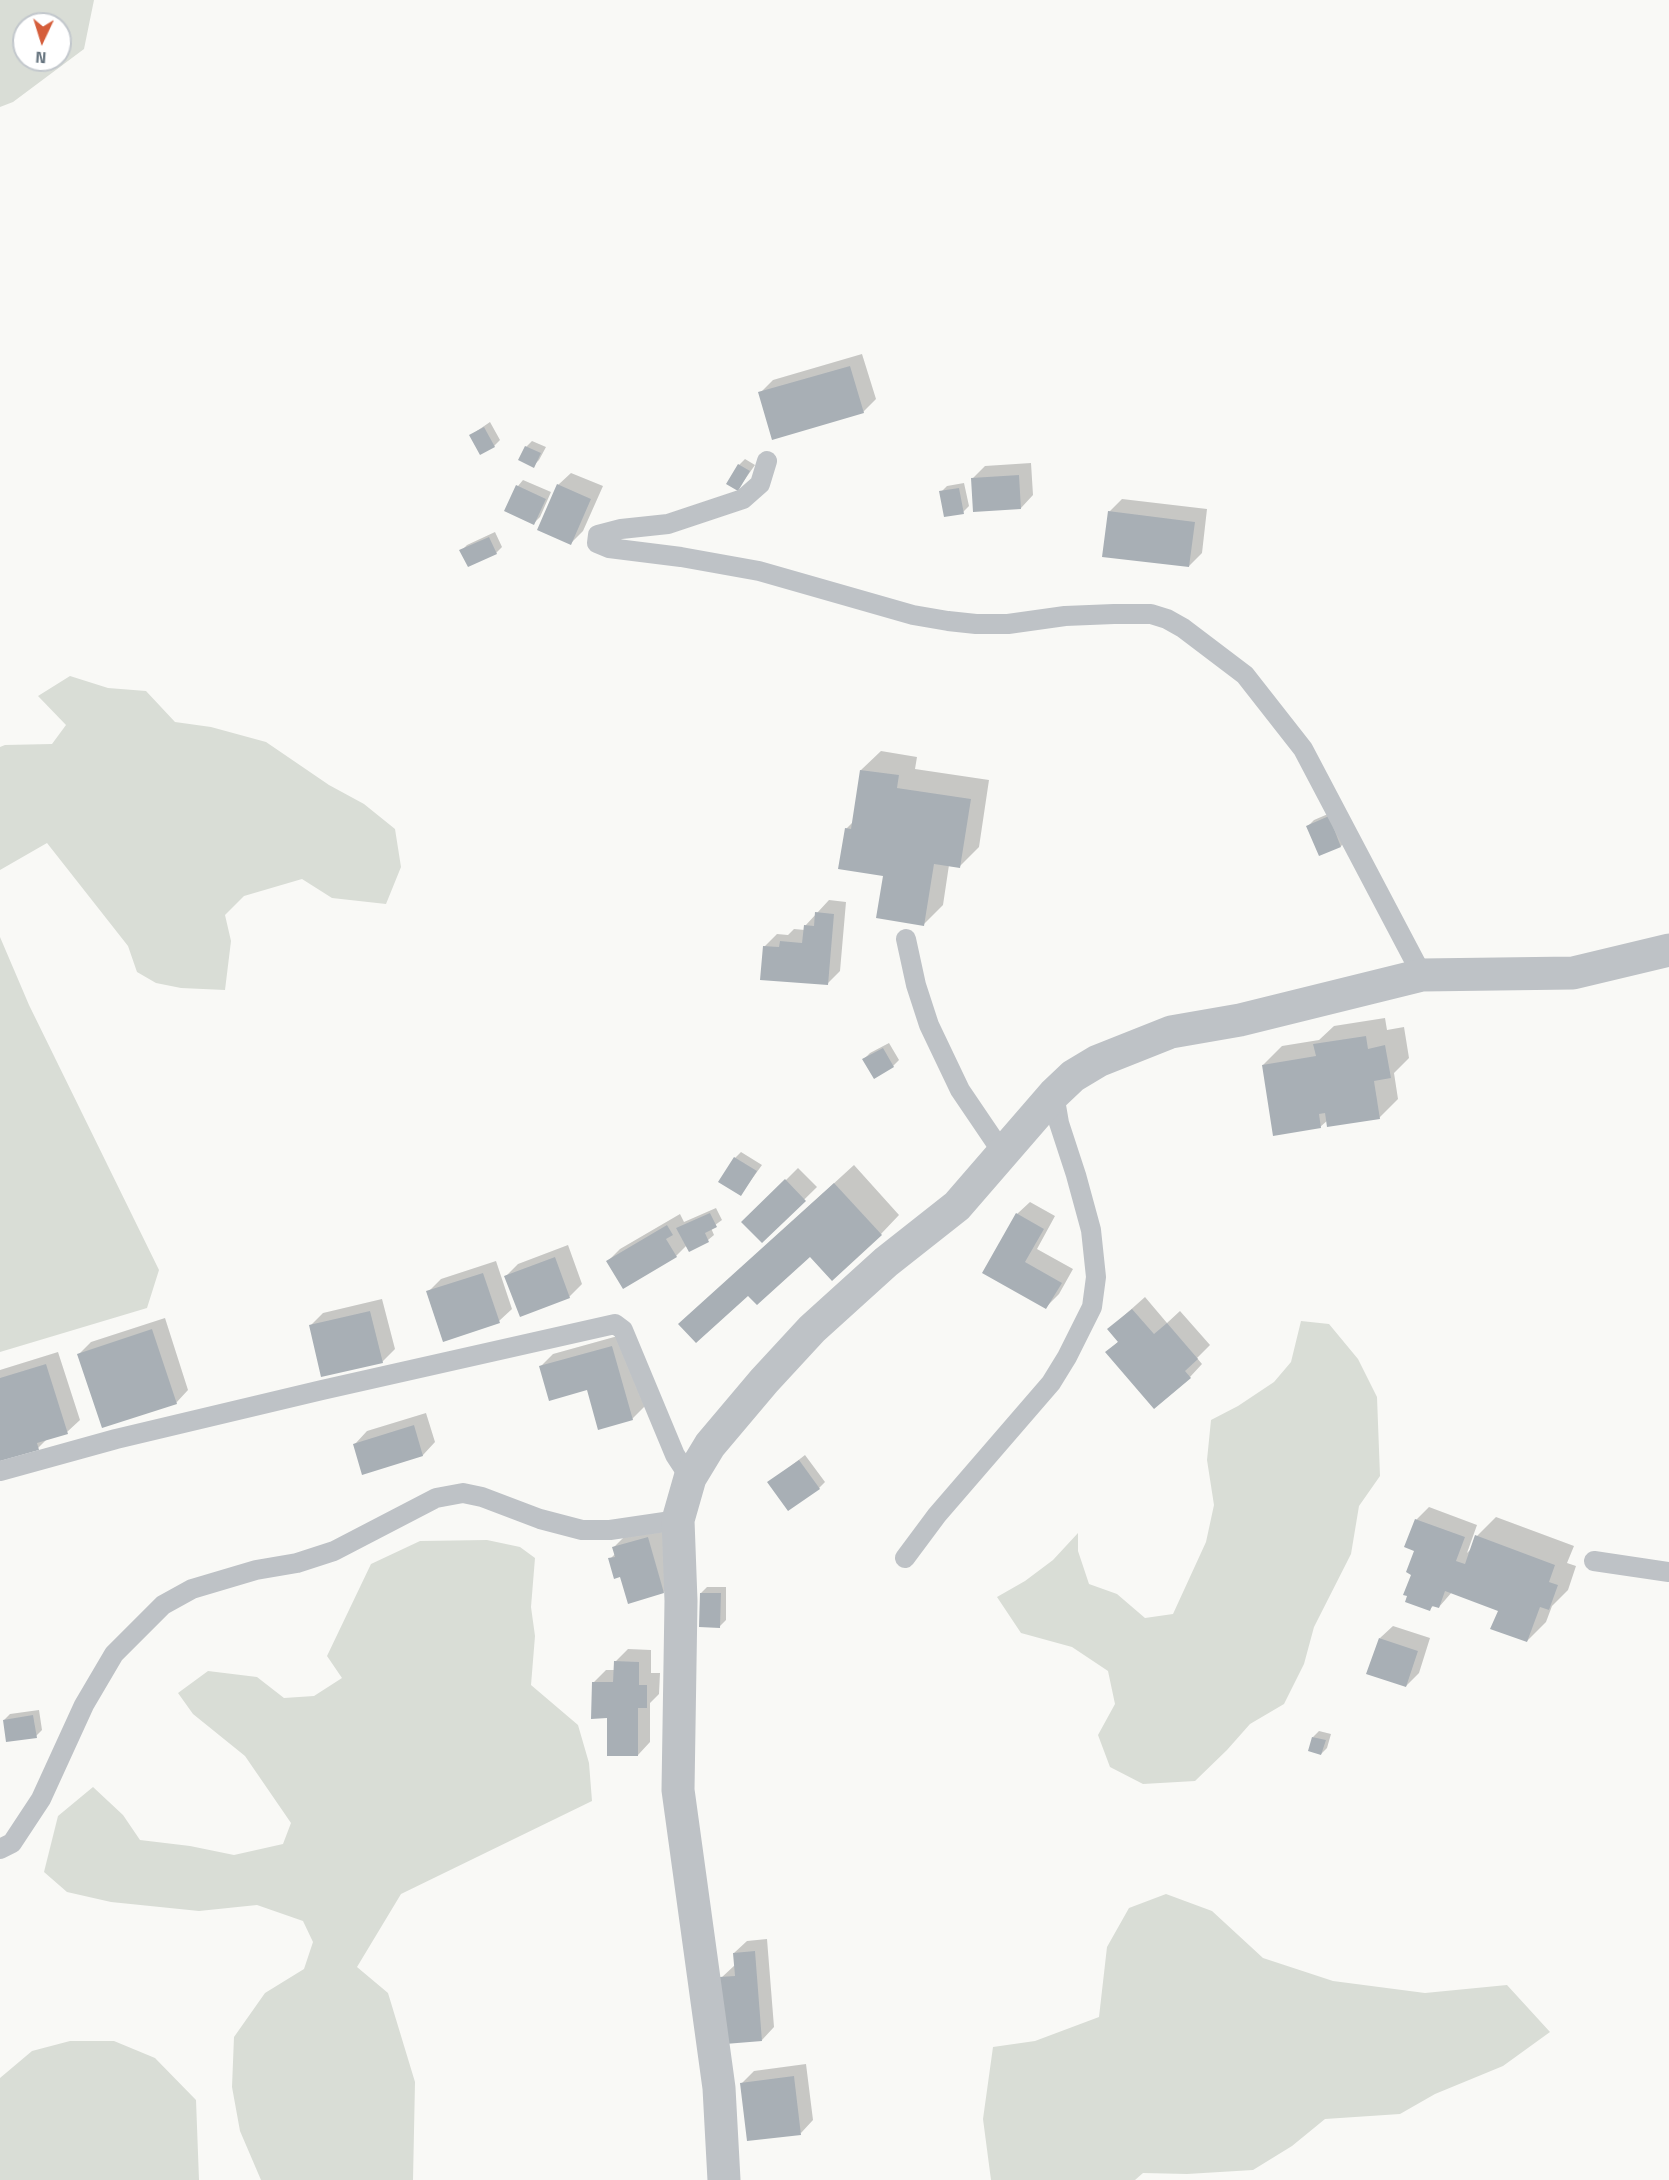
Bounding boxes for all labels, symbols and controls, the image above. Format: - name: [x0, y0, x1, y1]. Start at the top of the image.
- north arrow: [12, 12, 72, 72]
- text: N: [35, 46, 47, 70]

